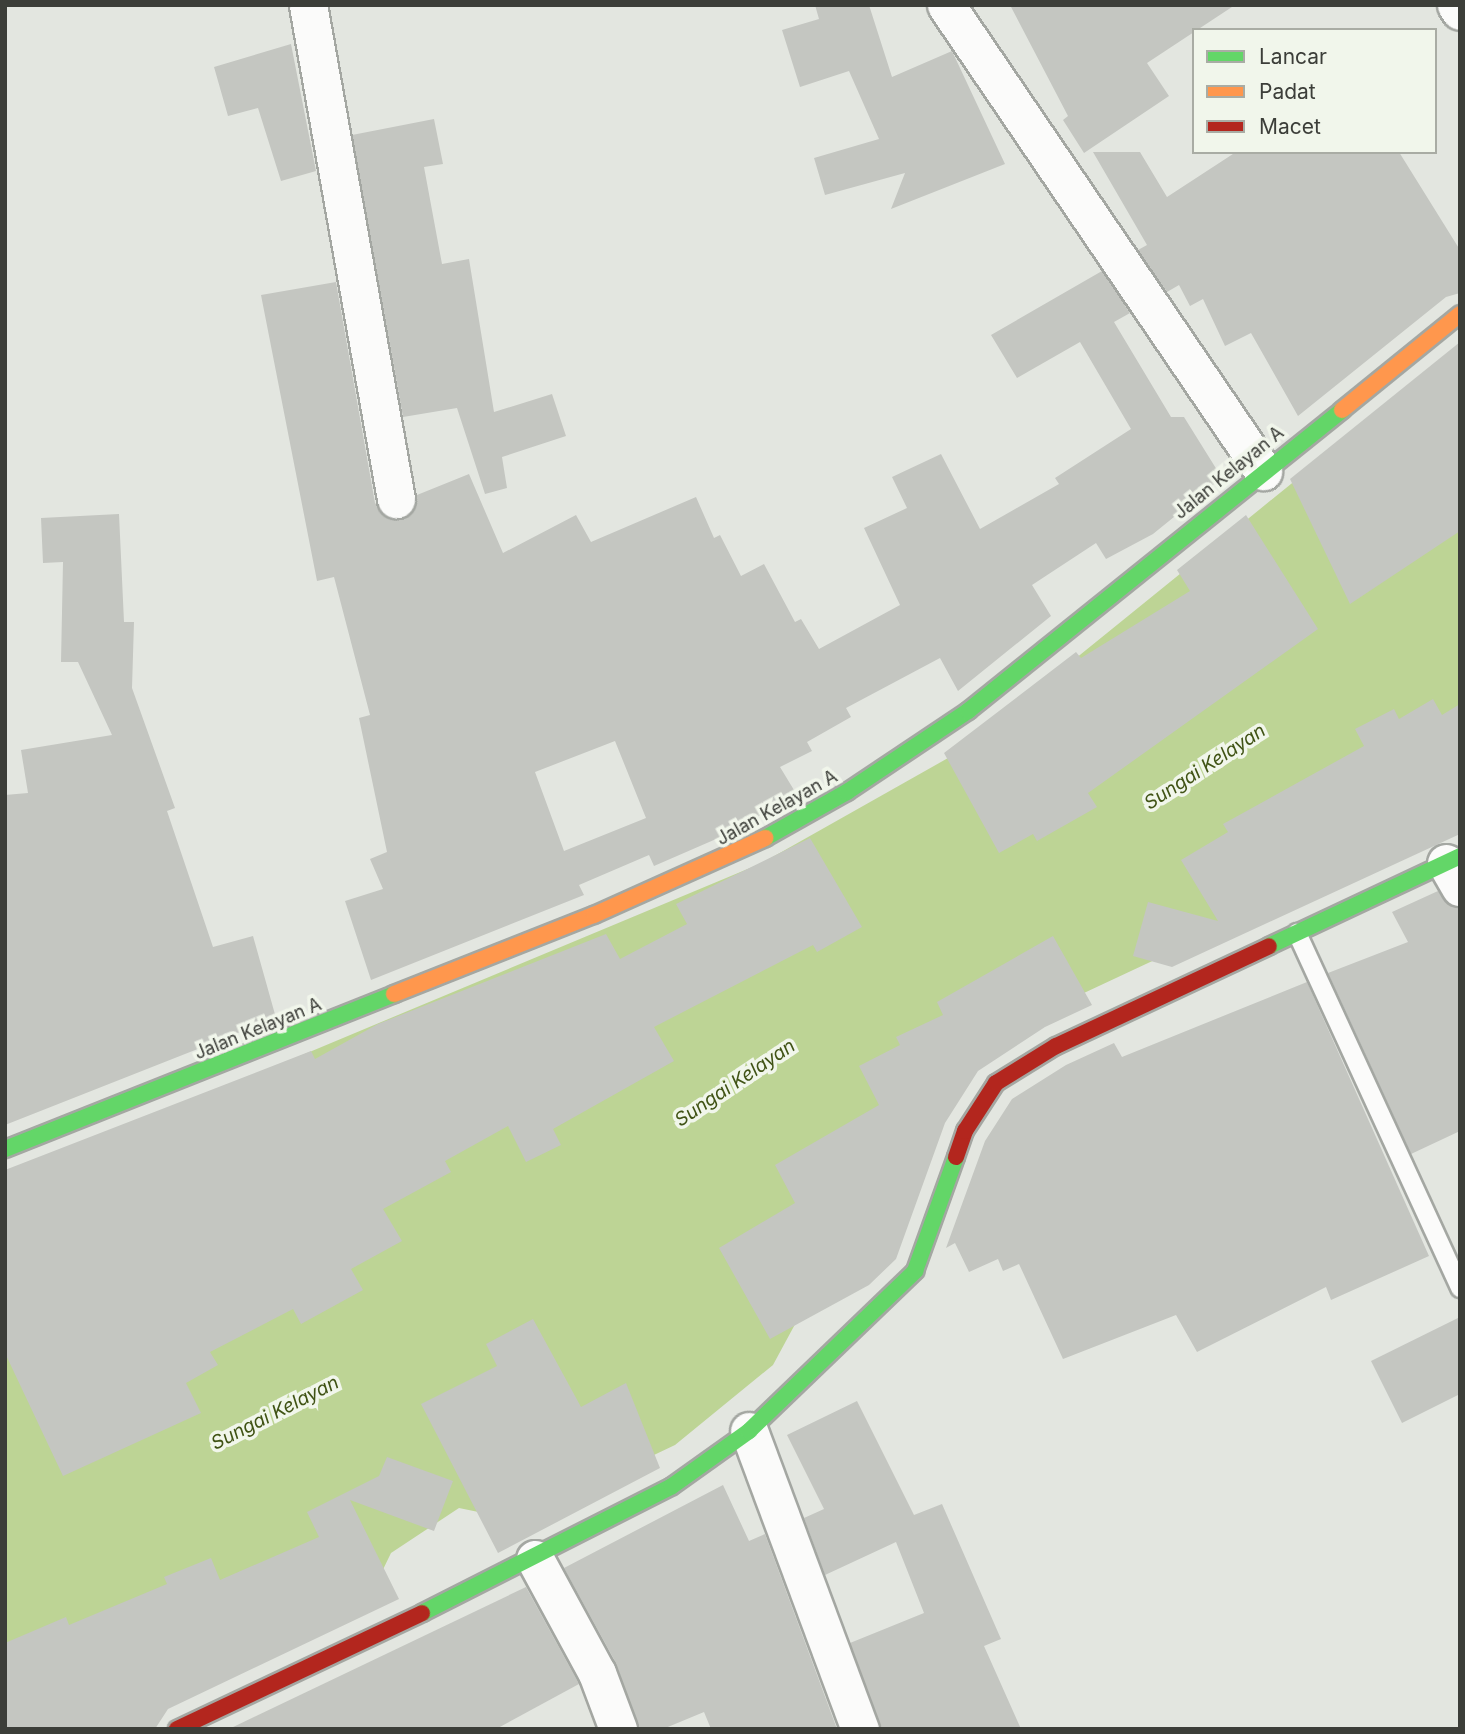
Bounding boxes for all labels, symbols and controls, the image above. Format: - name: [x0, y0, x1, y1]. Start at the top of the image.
- legend: [1192, 28, 1437, 154]
- text: Lancar: [1259, 44, 1327, 69]
- text: Padat: [1259, 79, 1316, 104]
- text: Macet: [1259, 114, 1321, 139]
- street label: Jalan Kelayan A: [1170, 422, 1288, 524]
- water label: Sungai Kelayan: [1140, 719, 1270, 815]
- street label: Jalan Kelayan A: [713, 766, 841, 850]
- street label: Jalan Kelayan A: [191, 994, 325, 1064]
- water label: Sungai Kelayan: [671, 1034, 799, 1132]
- water label: Sungai Kelayan: [207, 1371, 343, 1455]

